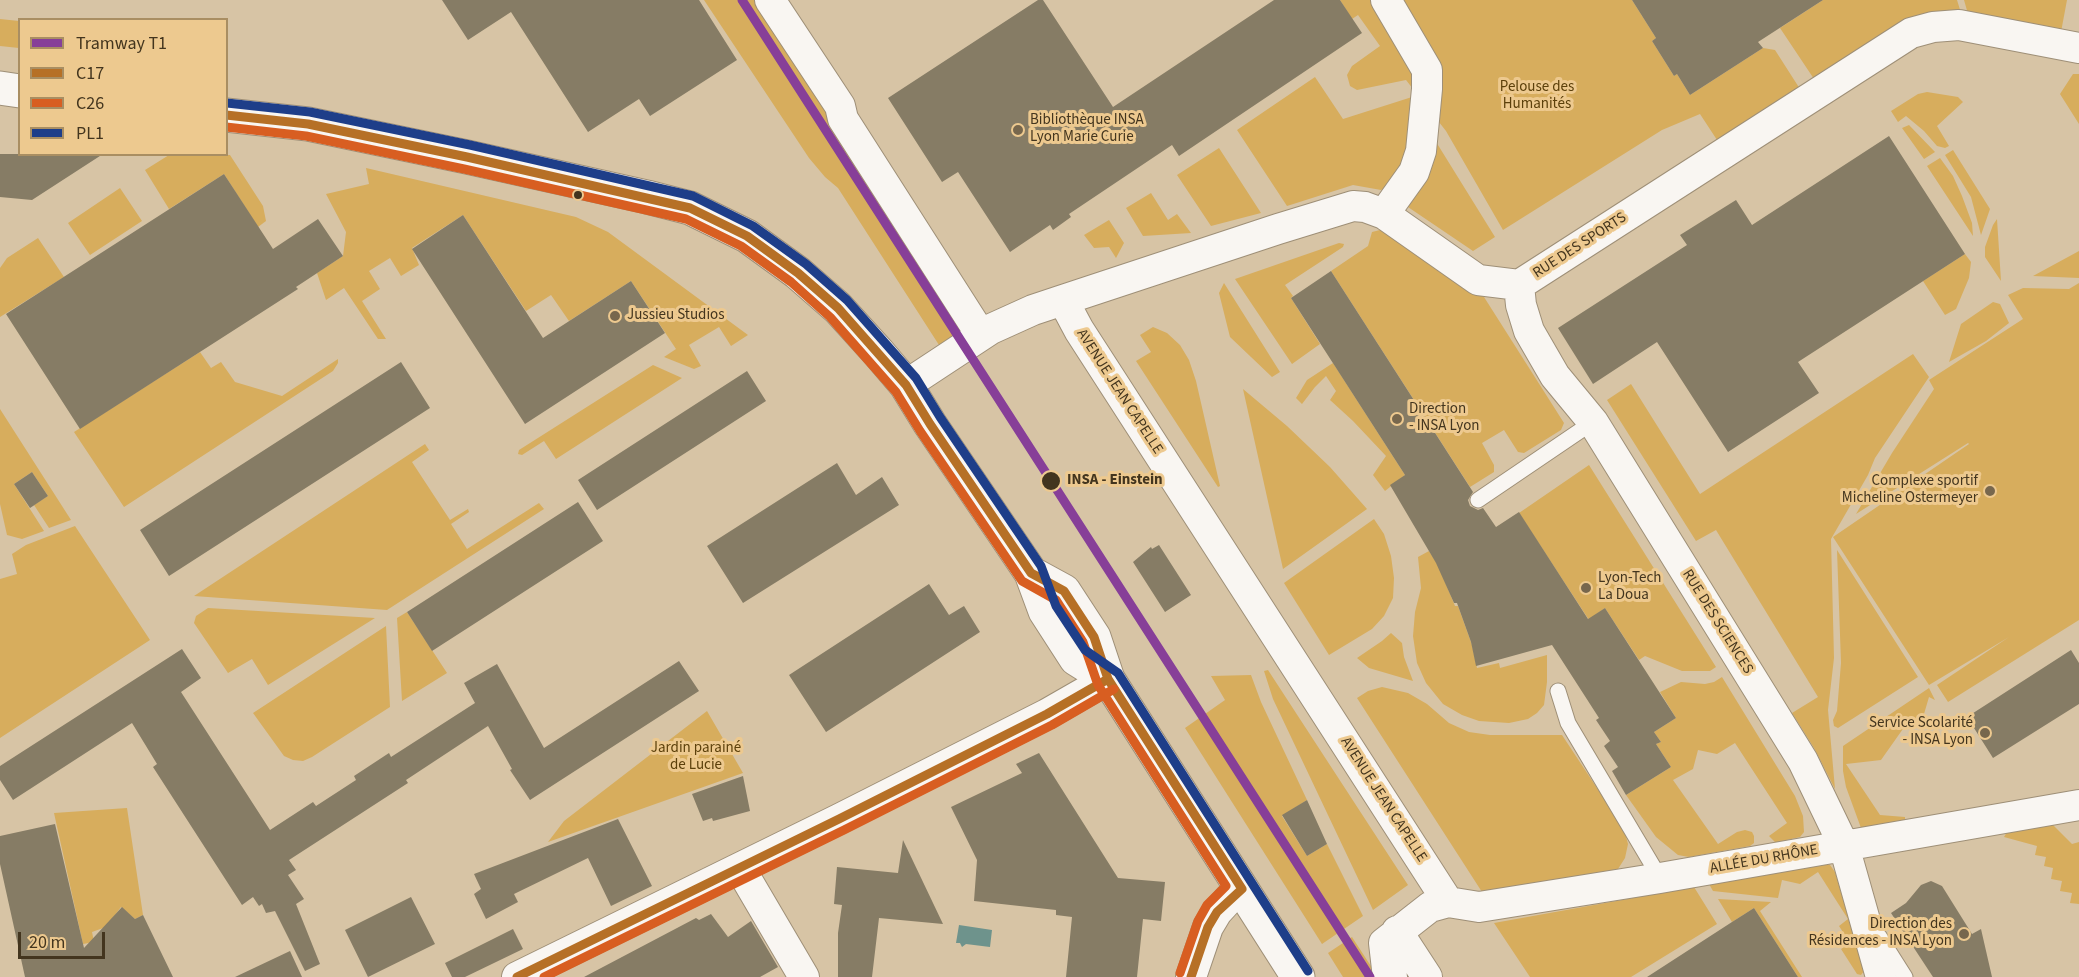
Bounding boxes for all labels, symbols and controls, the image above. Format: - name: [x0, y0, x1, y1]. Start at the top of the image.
- legend: [18, 18, 228, 156]
- text: Tramway T1: [76, 31, 167, 56]
- text: C17: [76, 61, 104, 86]
- park label: Pelouse des Humanités: [1500, 79, 1574, 114]
- text: C26: [76, 91, 104, 116]
- place label: Bibliothèque INSA Lyon Marie Curie: [1030, 112, 1144, 147]
- text: PL1: [76, 121, 104, 146]
- marker: Bibliothèque INSA Lyon Marie Curie: [1011, 123, 1025, 137]
- unlabelled marker: [572, 189, 584, 201]
- street label: RUE DES SPORTS: [1530, 209, 1630, 283]
- place label: Jussieu Studios: [627, 307, 724, 325]
- marker: Jussieu Studios: [608, 309, 622, 323]
- street label: AVENUE JEAN CAPELLE: [1072, 326, 1166, 458]
- place label: Direction - INSA Lyon: [1409, 401, 1480, 436]
- marker: Direction - INSA Lyon: [1390, 412, 1404, 426]
- marker: INSA - Einstein: [1040, 470, 1062, 492]
- place label: INSA - Einstein: [1067, 472, 1163, 490]
- place label: Complexe sportif Micheline Ostermeyer: [1842, 473, 1978, 508]
- marker: Complexe sportif Micheline Ostermeyer: [1983, 484, 1997, 498]
- street label: RUE DES SCIENCES: [1678, 566, 1756, 678]
- place label: Lyon-Tech La Doua: [1598, 570, 1661, 605]
- marker: Lyon-Tech La Doua: [1579, 581, 1593, 595]
- place label: Service Scolarité - INSA Lyon: [1869, 715, 1973, 750]
- marker: Service Scolarité - INSA Lyon: [1978, 726, 1992, 740]
- street label: AVENUE JEAN CAPELLE: [1336, 734, 1430, 866]
- park label: Jardin parainé de Lucie: [651, 740, 741, 775]
- street label: ALLÉE DU RHÔNE: [1709, 842, 1819, 878]
- place label: Direction des Résidences - INSA Lyon: [1808, 916, 1952, 951]
- scale bar: [21, 920, 108, 958]
- marker: Direction des Résidences - INSA Lyon: [1957, 927, 1971, 941]
- text: 20 m: [29, 930, 65, 955]

